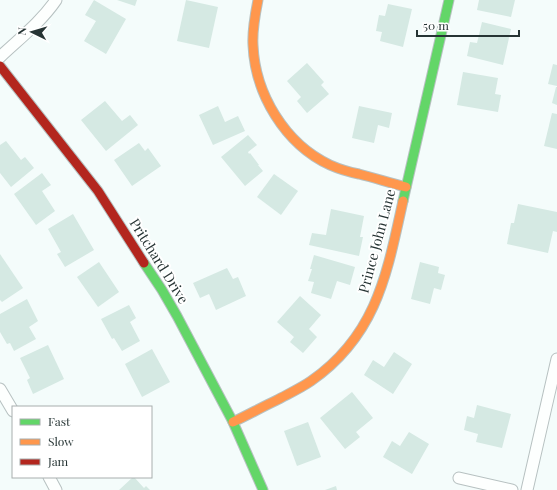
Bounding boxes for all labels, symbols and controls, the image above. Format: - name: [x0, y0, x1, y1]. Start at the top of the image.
- north arrow: [12, 12, 52, 52]
- scale bar: [417, 12, 519, 38]
- text: 50 m: [423, 17, 449, 33]
- text: N: [14, 26, 29, 36]
- street label: Prince John Lane: [354, 187, 400, 295]
- street label: Pritchard Drive: [126, 214, 193, 307]
- legend: [12, 406, 152, 478]
- text: Fast: [48, 413, 71, 429]
- text: Slow: [48, 433, 74, 449]
- text: Jam: [47, 453, 69, 469]

